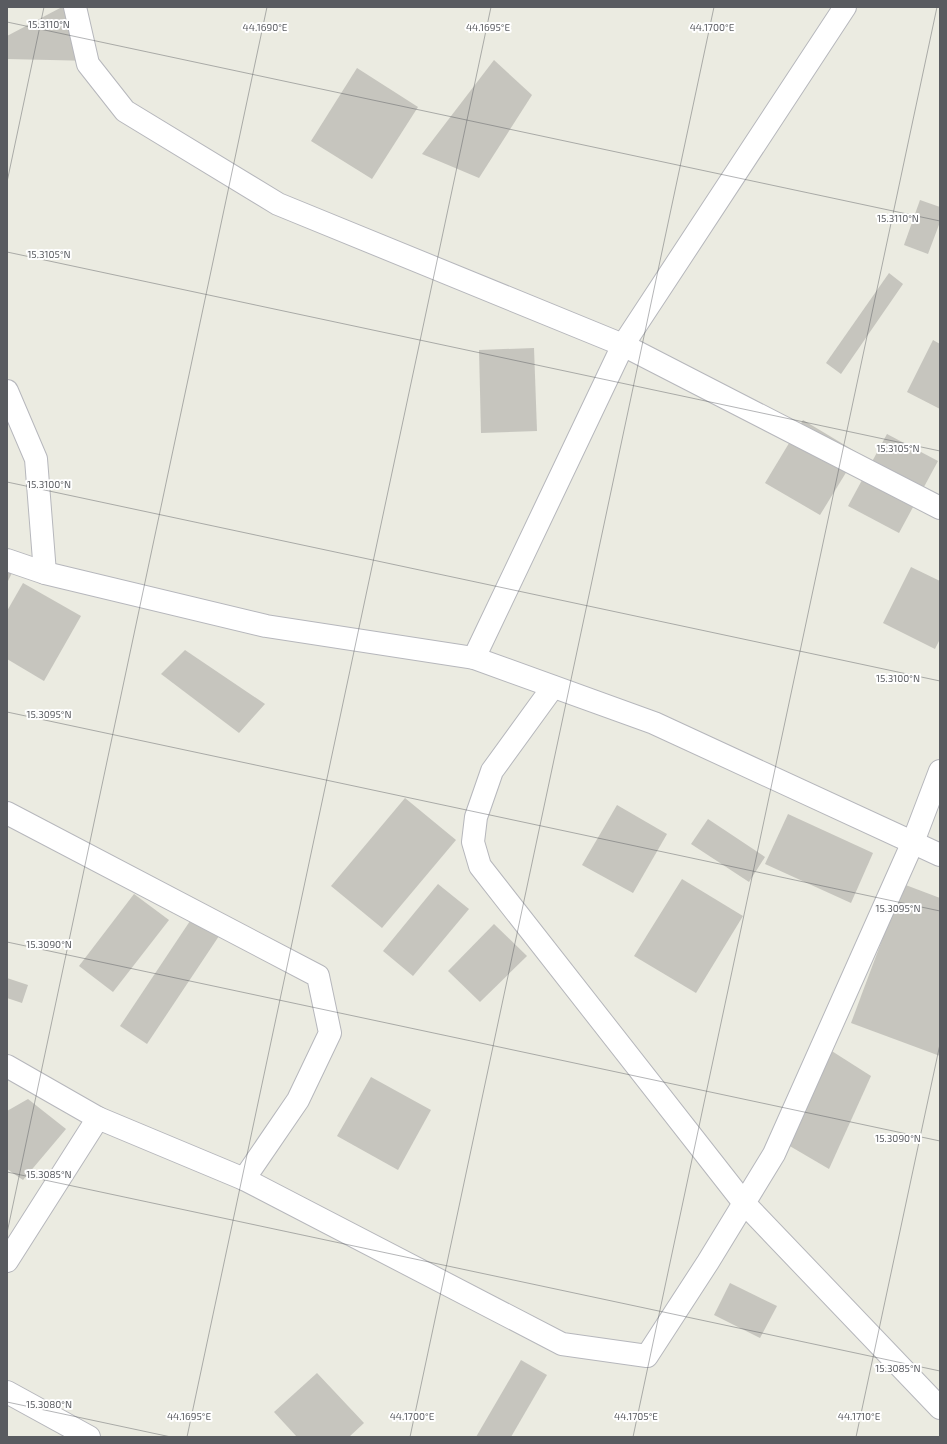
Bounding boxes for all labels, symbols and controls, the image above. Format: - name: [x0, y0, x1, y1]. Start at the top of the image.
- text: 15.3110°N: [28, 18, 70, 30]
- text: 44.1690°E: [243, 21, 288, 33]
- text: 44.1695°E: [466, 21, 510, 33]
- text: 44.1700°E: [690, 21, 735, 33]
- text: 15.3110°N: [877, 212, 919, 224]
- text: 15.3105°N: [27, 248, 71, 260]
- text: 15.3105°N: [876, 442, 920, 454]
- text: 15.3100°N: [27, 478, 71, 490]
- text: 15.3100°N: [876, 672, 920, 684]
- text: 15.3095°N: [27, 708, 71, 720]
- text: 15.3095°N: [876, 902, 920, 914]
- text: 15.3090°N: [26, 938, 72, 950]
- text: 15.3090°N: [875, 1132, 921, 1144]
- text: 15.3085°N: [26, 1168, 72, 1180]
- text: 15.3085°N: [875, 1362, 921, 1374]
- text: 15.3080°N: [26, 1398, 72, 1410]
- text: 44.1695°E: [167, 1410, 211, 1422]
- text: 44.1700°E: [390, 1410, 435, 1422]
- text: 44.1705°E: [614, 1410, 658, 1422]
- text: 44.1710°E: [838, 1410, 881, 1422]

